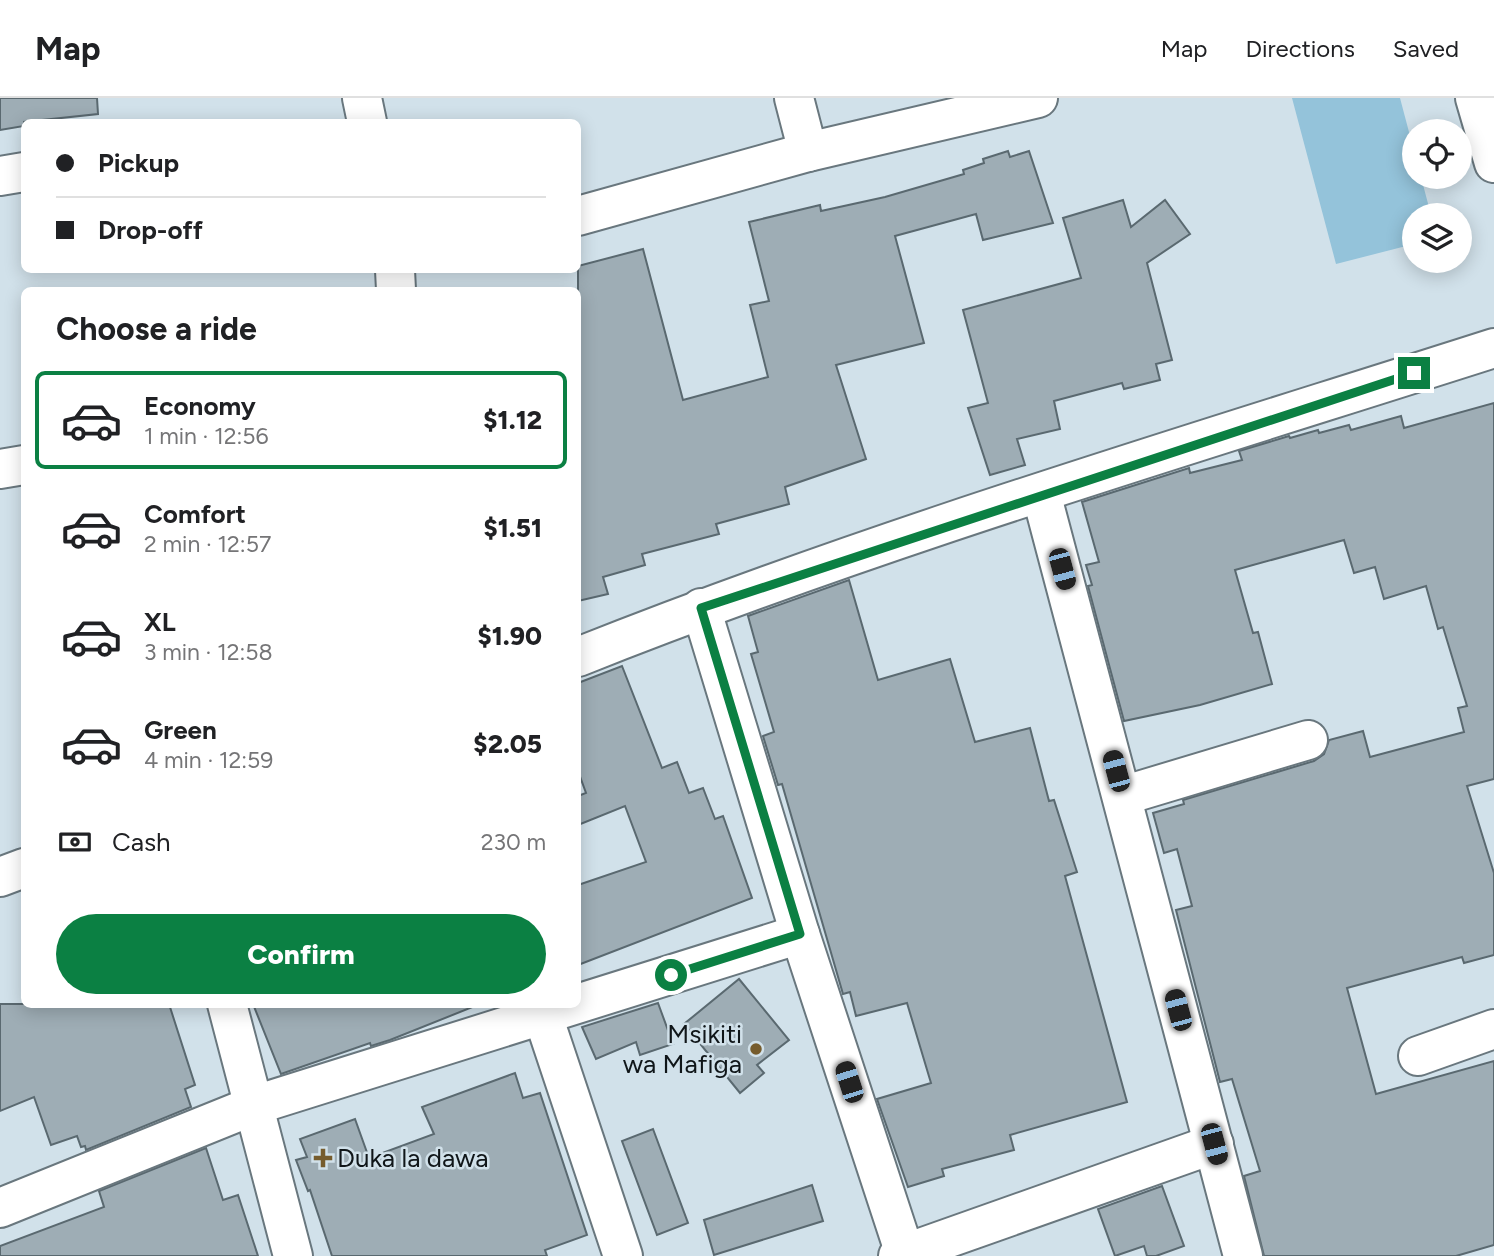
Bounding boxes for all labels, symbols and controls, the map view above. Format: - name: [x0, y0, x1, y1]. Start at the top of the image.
- text: Map: [35, 29, 101, 68]
- text: Map: [1161, 34, 1207, 63]
- text: Directions: [1245, 34, 1355, 63]
- text: Saved: [1393, 34, 1459, 63]
- map controls: [1402, 119, 1472, 273]
- button: locate: [1402, 119, 1472, 189]
- text: Pickup: [98, 147, 179, 179]
- button: layers: [1402, 203, 1472, 273]
- text: Drop-off: [98, 214, 203, 246]
- text: Choose a ride: [56, 310, 257, 348]
- route end: [1398, 357, 1430, 389]
- icon: car: [60, 389, 123, 452]
- text: Economy: [144, 390, 256, 422]
- text: $1.12: [483, 404, 542, 436]
- text: 1 min · 12:56: [144, 422, 269, 450]
- icon: car: [60, 497, 123, 560]
- text: Comfort: [144, 498, 246, 530]
- text: $1.51: [483, 512, 542, 544]
- text: 2 min · 12:57: [144, 530, 271, 558]
- car: [1047, 546, 1078, 592]
- icon: car: [60, 605, 123, 668]
- text: XL: [144, 606, 176, 638]
- text: $1.90: [477, 620, 542, 652]
- text: 3 min · 12:58: [144, 638, 273, 666]
- icon: car: [60, 713, 123, 776]
- text: Green: [144, 714, 217, 746]
- text: $2.05: [473, 728, 542, 760]
- text: 4 min · 12:59: [144, 746, 273, 774]
- car: [1101, 748, 1132, 794]
- icon: cash: [56, 823, 94, 861]
- text: Cash: [112, 826, 171, 858]
- text: 230 m: [481, 828, 546, 856]
- button: Confirm: [56, 914, 546, 994]
- route start: [655, 959, 687, 991]
- car: [1163, 987, 1194, 1033]
- place label: Msikiti wa Mafiga: [623, 1018, 742, 1080]
- marker: Msikiti wa Mafiga: [748, 1041, 764, 1057]
- car: [833, 1059, 866, 1105]
- car: [1199, 1121, 1230, 1167]
- place label: Duka la dawa: [337, 1142, 488, 1174]
- marker: Duka la dawa: [315, 1150, 331, 1166]

